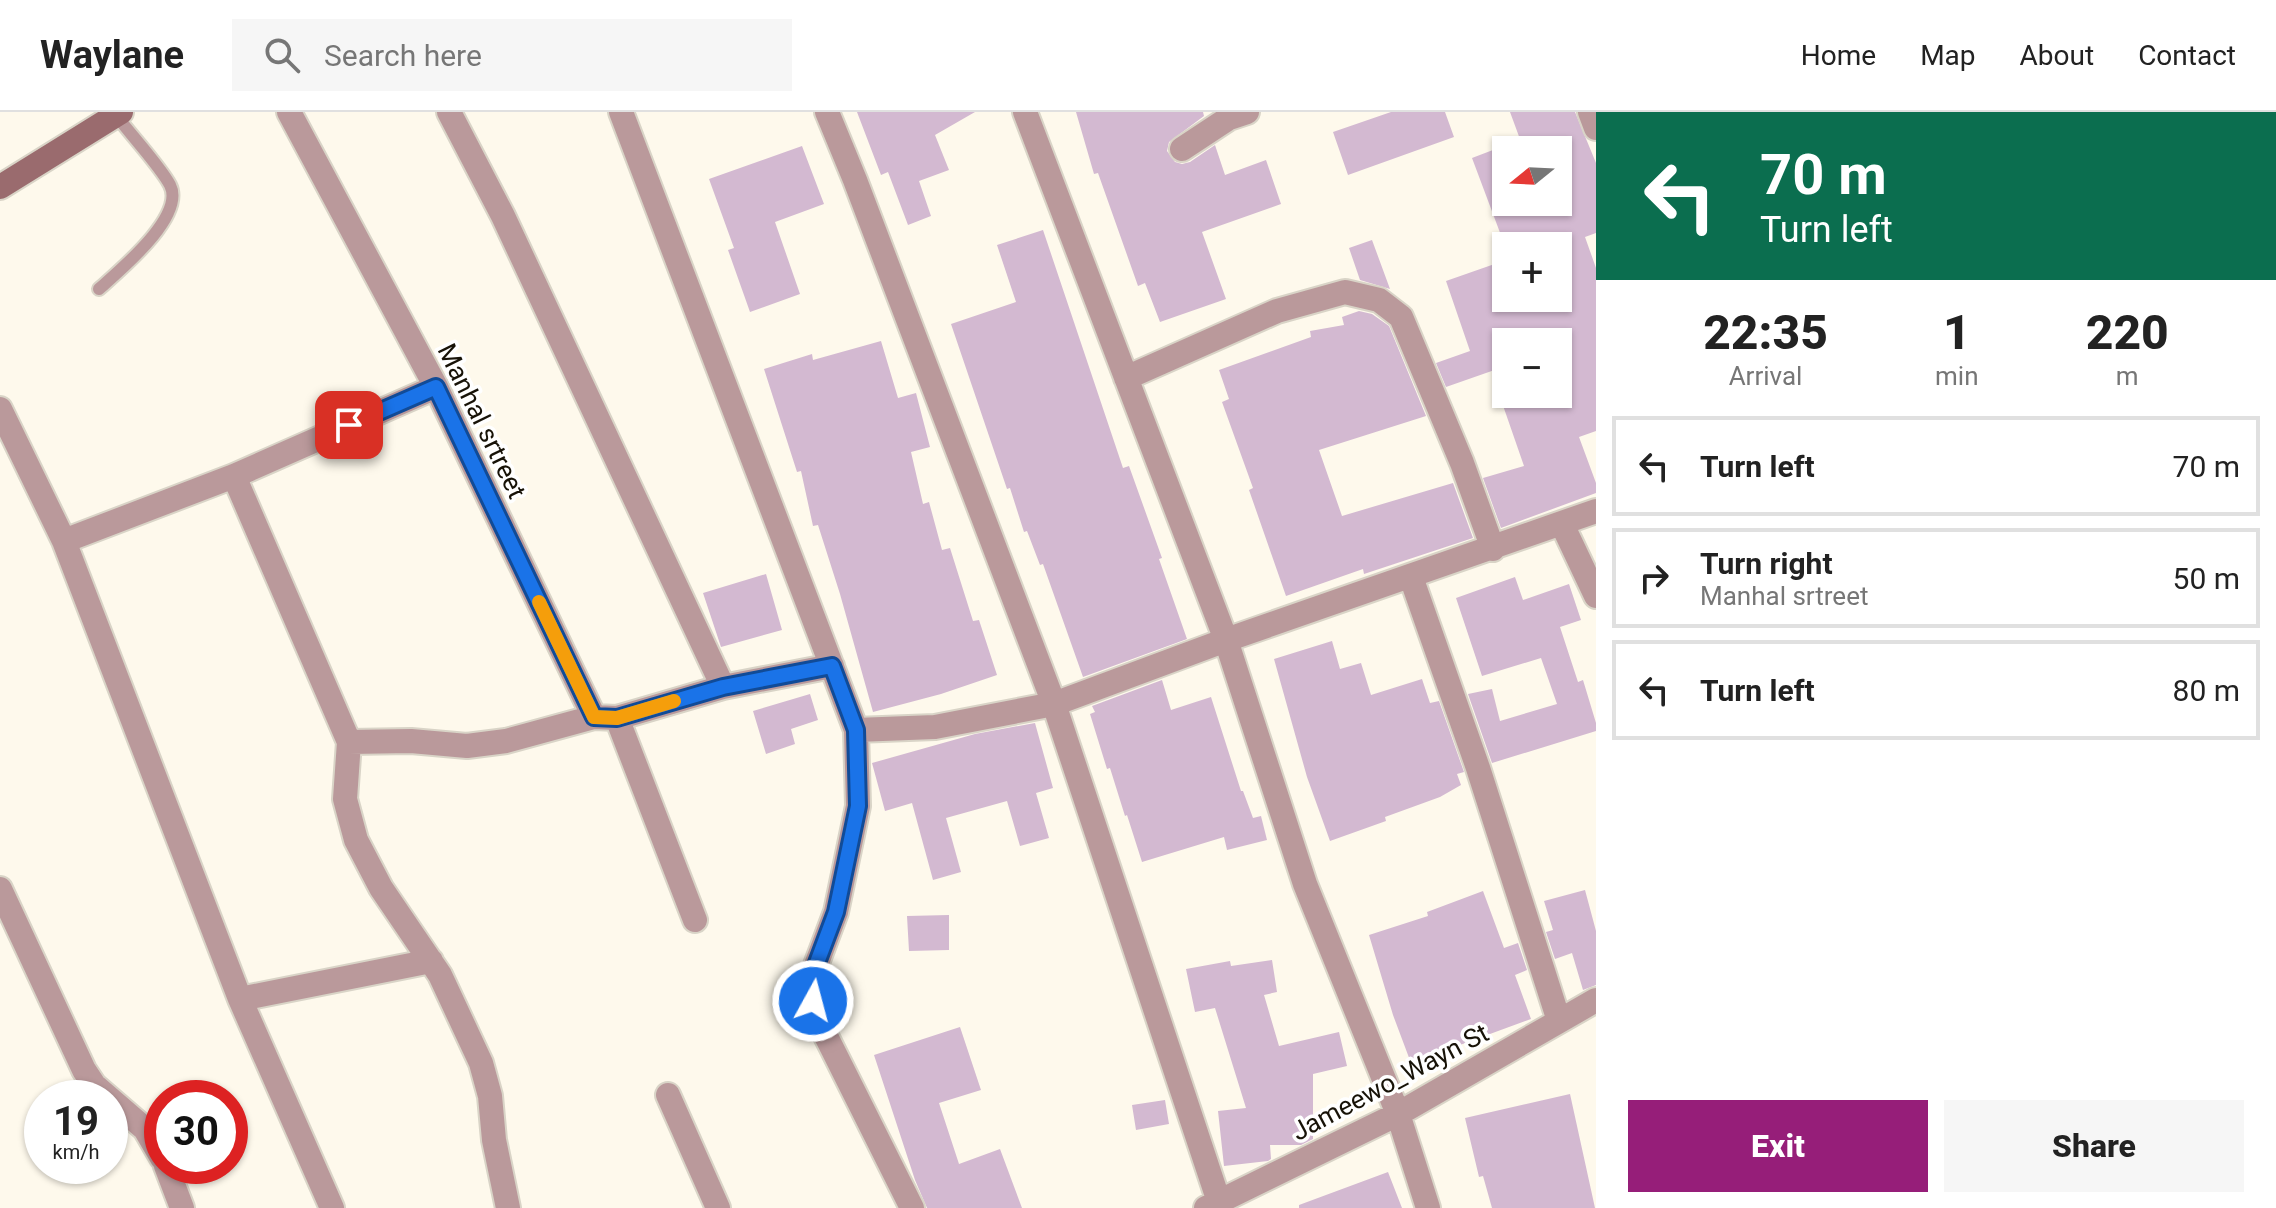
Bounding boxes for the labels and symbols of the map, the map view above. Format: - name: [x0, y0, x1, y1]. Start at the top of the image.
- north arrow: [1492, 136, 1572, 216]
- street label: Manhal srtreet: [432, 339, 532, 503]
- pin: [315, 391, 383, 459]
- position arrow: [771, 959, 855, 1043]
- street label: Jameewo_Wayn St: [1286, 1017, 1494, 1147]
- speed limit sign: 30: [144, 1080, 248, 1184]

